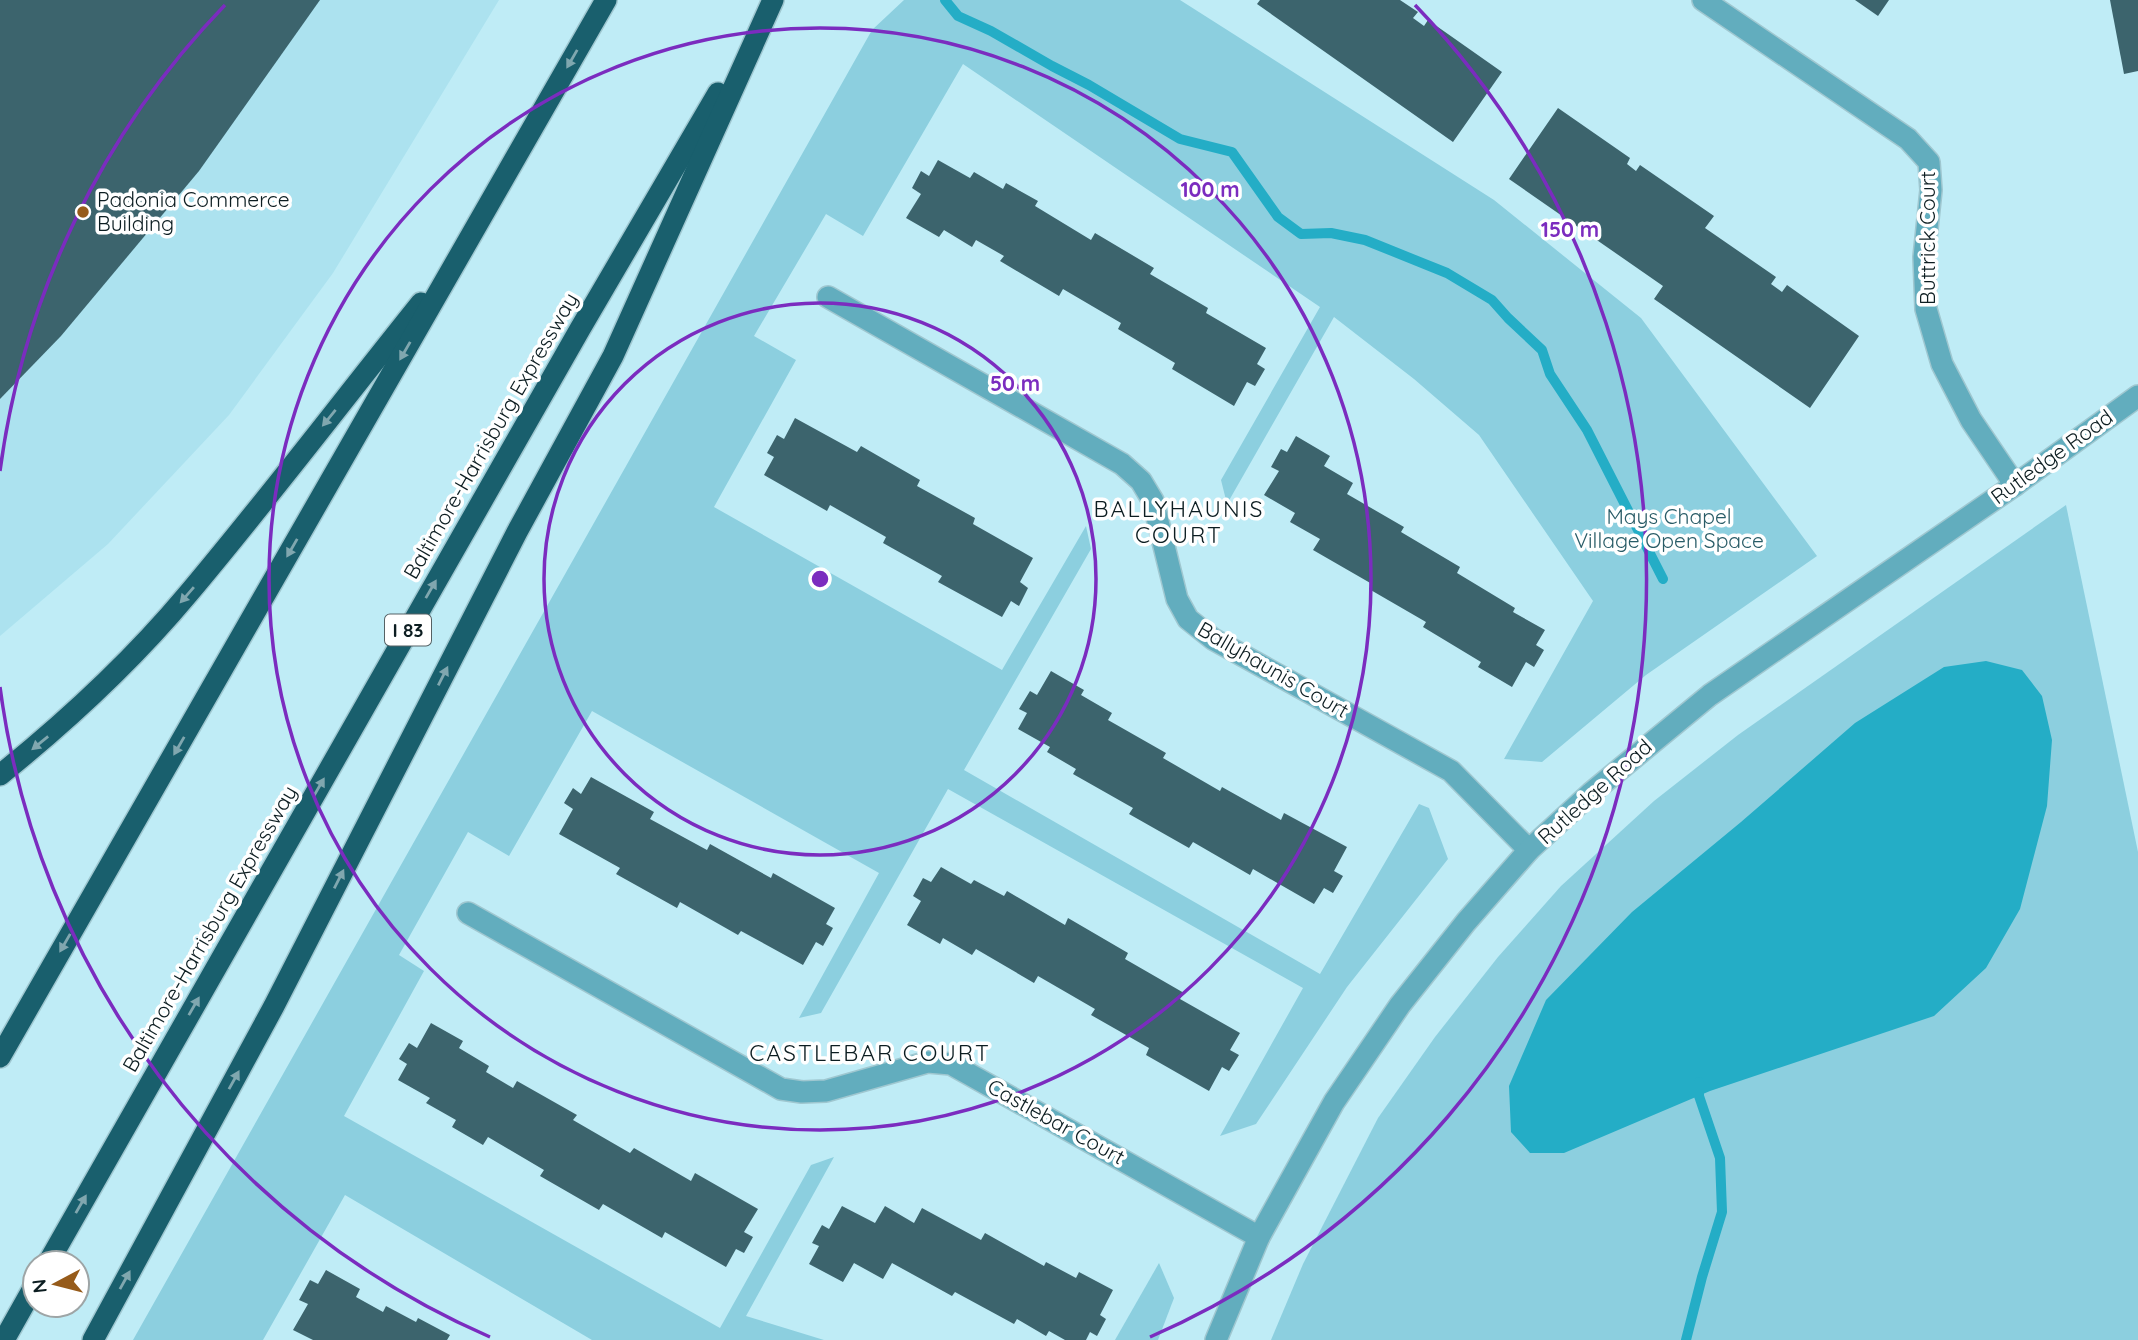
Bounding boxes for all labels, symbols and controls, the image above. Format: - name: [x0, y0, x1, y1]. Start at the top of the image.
- one-way arrow: [566, 50, 578, 69]
- street label: Buttrick Court: [1914, 171, 1940, 305]
- text: 100 m: [1180, 176, 1240, 202]
- place label: Padonia Commerce Building: [97, 186, 290, 236]
- marker: Padonia Commerce Building: [75, 204, 91, 220]
- text: 150 m: [1541, 216, 1599, 242]
- street label: Baltimore-Harrisburg Expressway: [397, 288, 583, 583]
- one-way arrow: [399, 341, 411, 361]
- text: 50 m: [990, 370, 1040, 396]
- street label: Rutledge Road: [1985, 403, 2118, 509]
- one-way arrow: [322, 409, 337, 426]
- district label: BALLYHAUNIS COURT: [1094, 494, 1264, 549]
- park label: Mays Chapel Village Open Space: [1574, 503, 1764, 553]
- one-way arrow: [286, 539, 298, 558]
- centre of rings: [808, 567, 832, 591]
- one-way arrow: [425, 580, 438, 599]
- one-way arrow: [179, 586, 195, 604]
- road number: I 83: [385, 614, 431, 646]
- street label: Ballyhaunis Court: [1193, 615, 1354, 723]
- one-way arrow: [438, 666, 449, 686]
- street label: Rutledge Road: [1532, 733, 1657, 849]
- one-way arrow: [31, 735, 49, 750]
- one-way arrow: [173, 736, 185, 755]
- one-way arrow: [313, 777, 325, 797]
- street label: Baltimore-Harrisburg Expressway: [116, 781, 302, 1076]
- one-way arrow: [333, 868, 345, 888]
- one-way arrow: [60, 933, 72, 953]
- one-way arrow: [188, 996, 200, 1016]
- district label: CASTLEBAR COURT: [749, 1038, 991, 1067]
- one-way arrow: [228, 1070, 240, 1090]
- street label: Castlebar Court: [983, 1073, 1130, 1170]
- one-way arrow: [75, 1194, 87, 1213]
- north arrow: [21, 1249, 91, 1319]
- one-way arrow: [119, 1270, 131, 1290]
- text: N: [26, 1278, 52, 1294]

